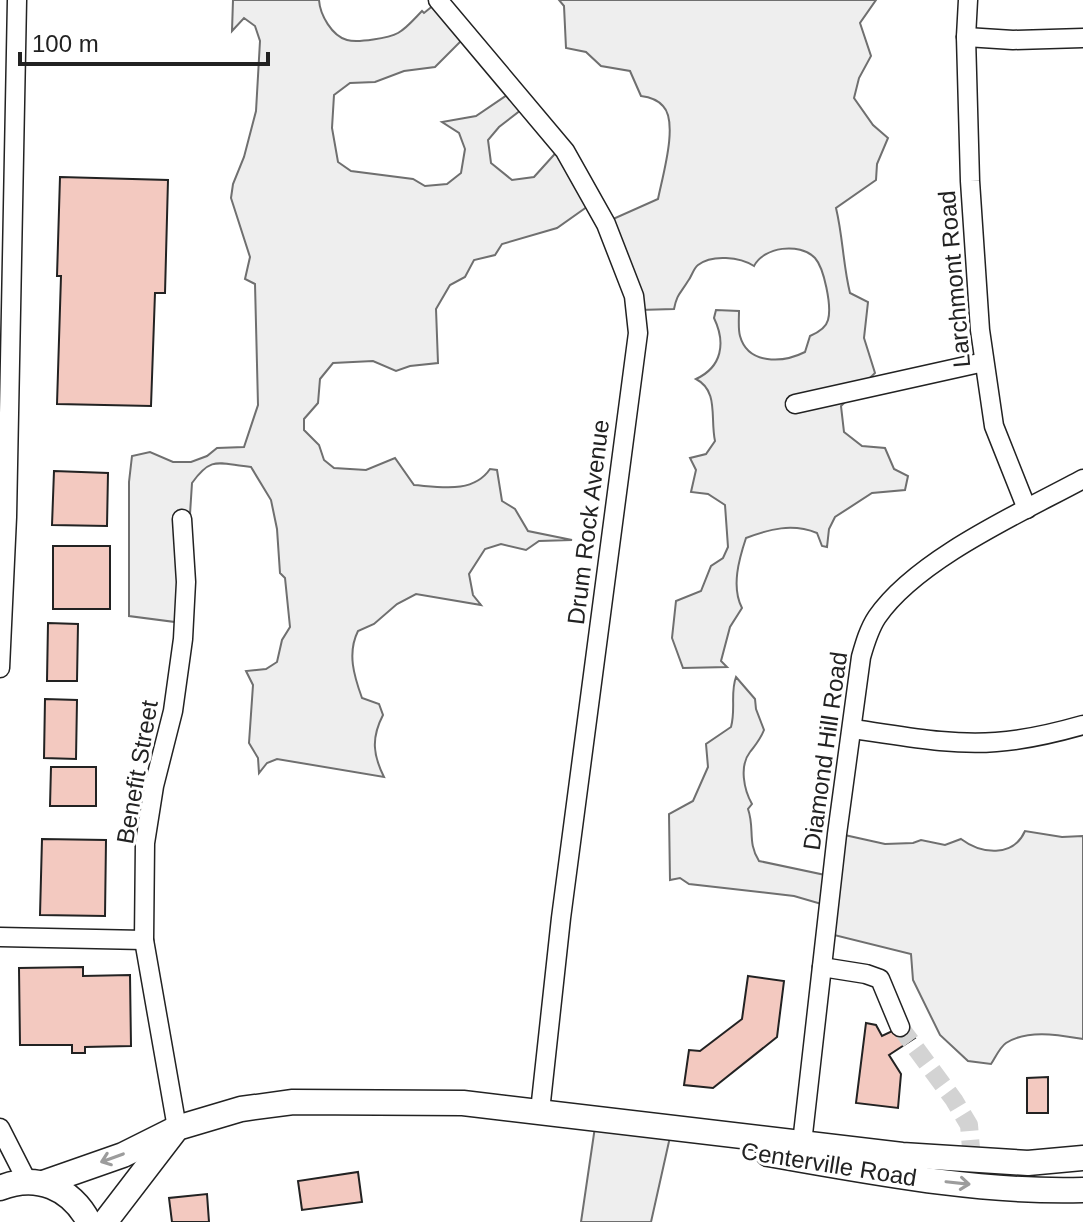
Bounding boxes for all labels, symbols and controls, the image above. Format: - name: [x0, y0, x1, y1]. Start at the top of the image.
- scale bar: [20, 16, 268, 66]
- text: 100 m: [32, 30, 99, 57]
- street label: Larchmont Road: [933, 189, 975, 369]
- street label: Drum Rock Avenue: [562, 418, 614, 626]
- street label: Diamond Hill Road: [798, 650, 852, 852]
- street label: Benefit Street: [111, 698, 163, 846]
- street label: Centerville Road: [739, 1137, 919, 1191]
- one-way arrow: [99, 1152, 124, 1167]
- one-way arrow: [944, 1175, 971, 1190]

